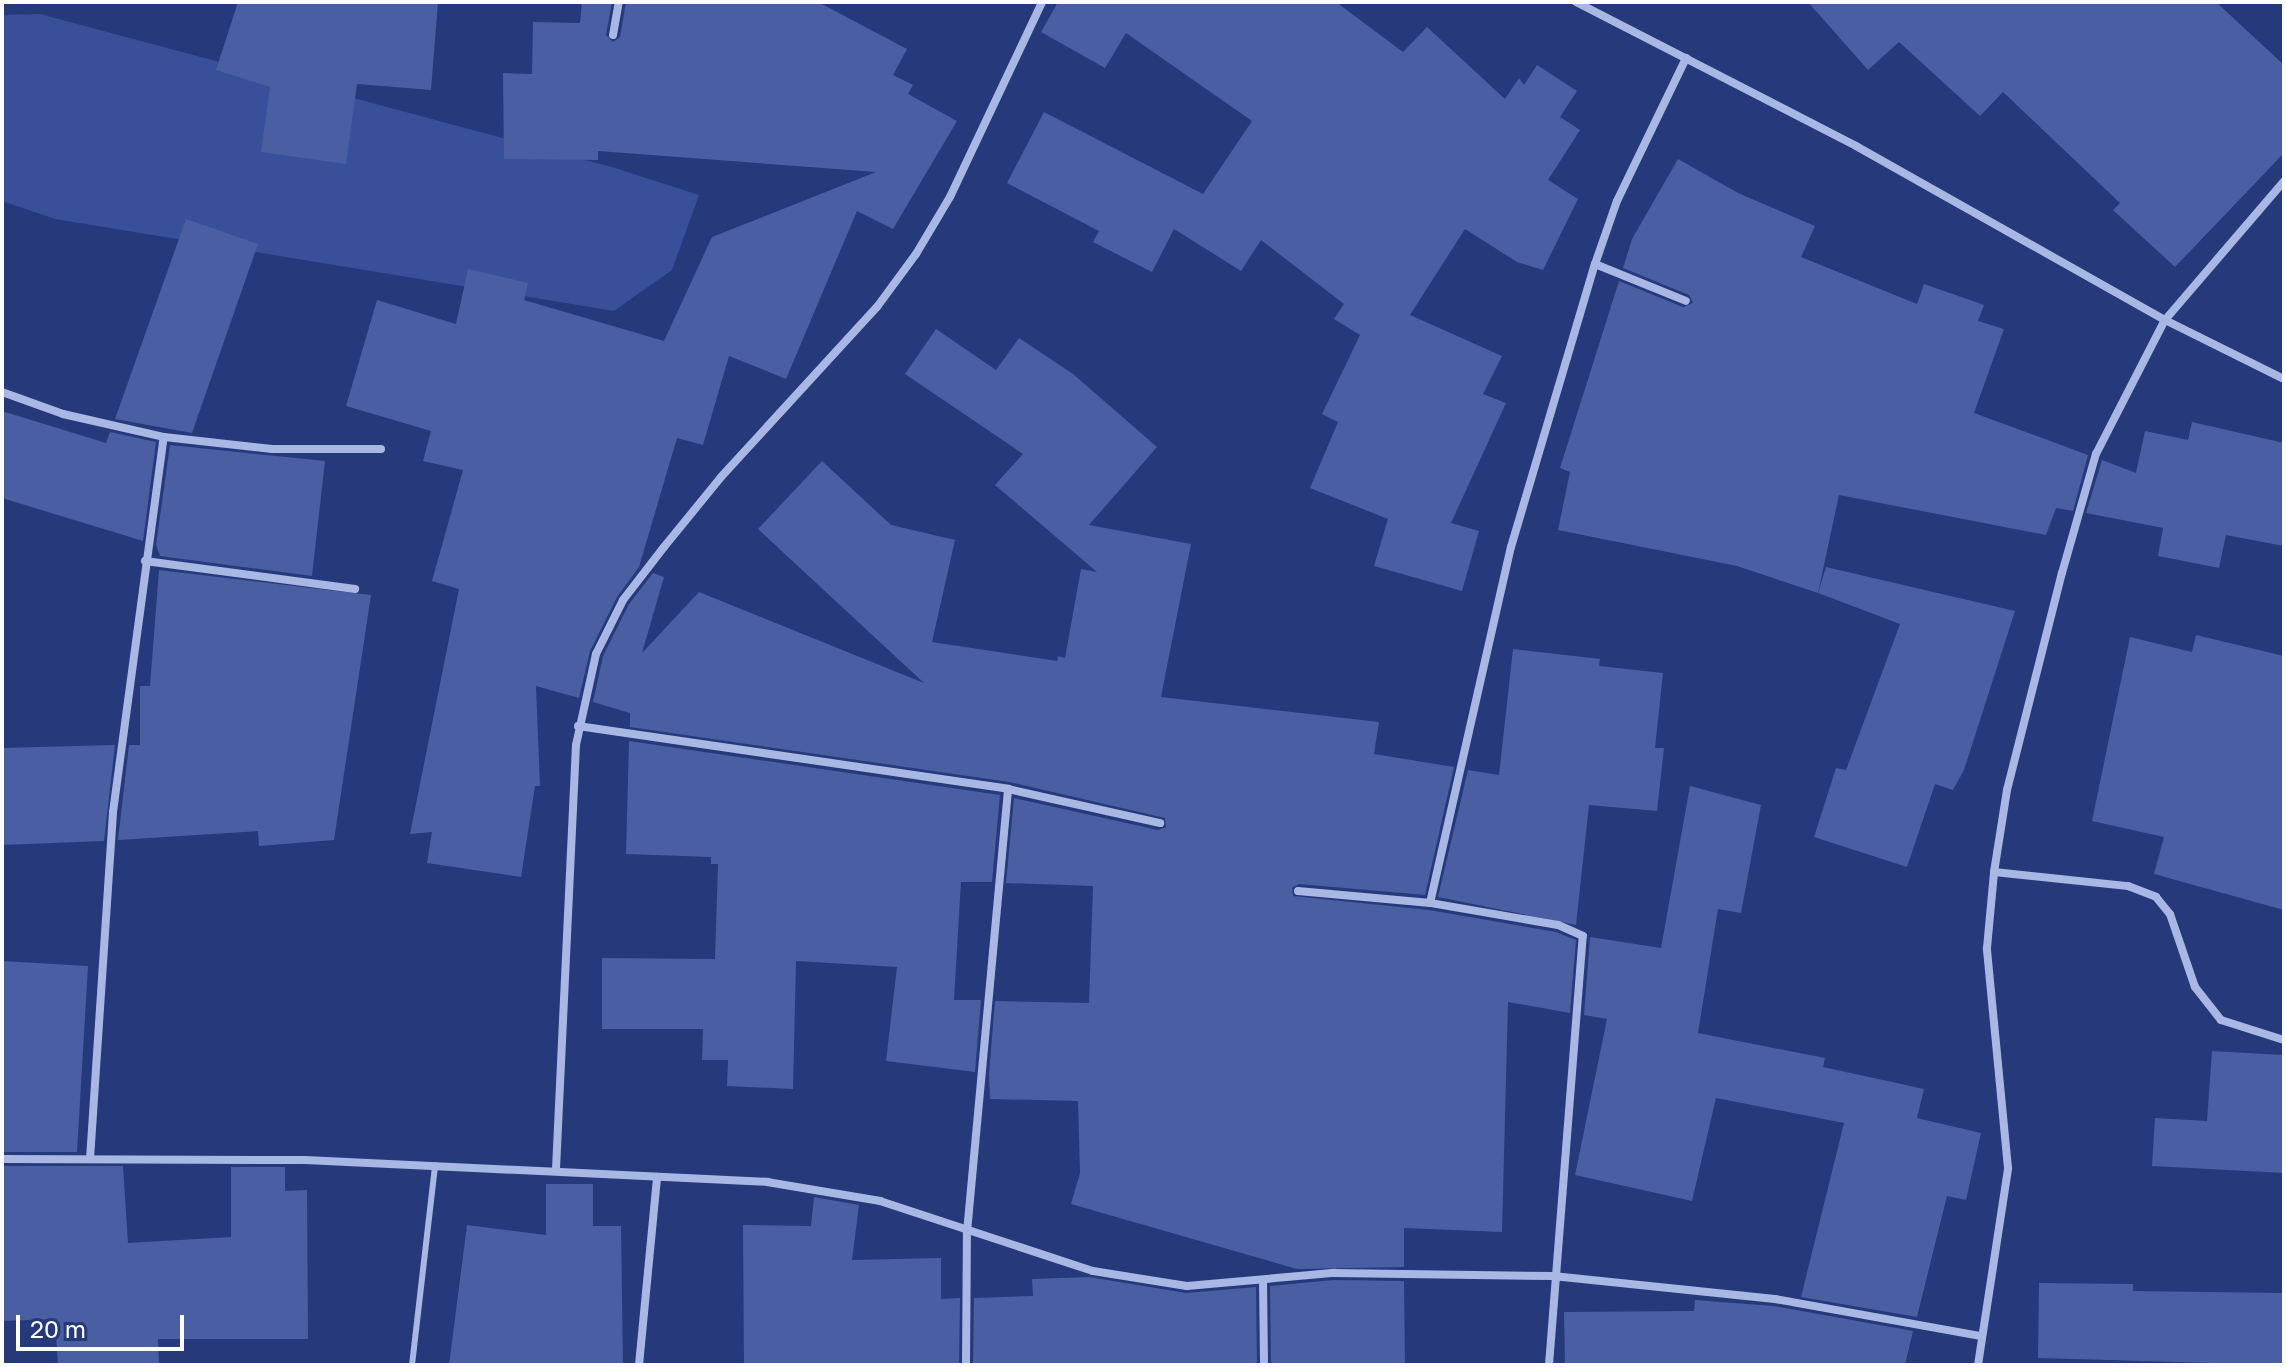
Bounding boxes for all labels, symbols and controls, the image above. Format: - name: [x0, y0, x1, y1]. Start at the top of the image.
- scale bar: [20, 1299, 188, 1349]
- text: 20 m: [30, 1314, 86, 1343]

